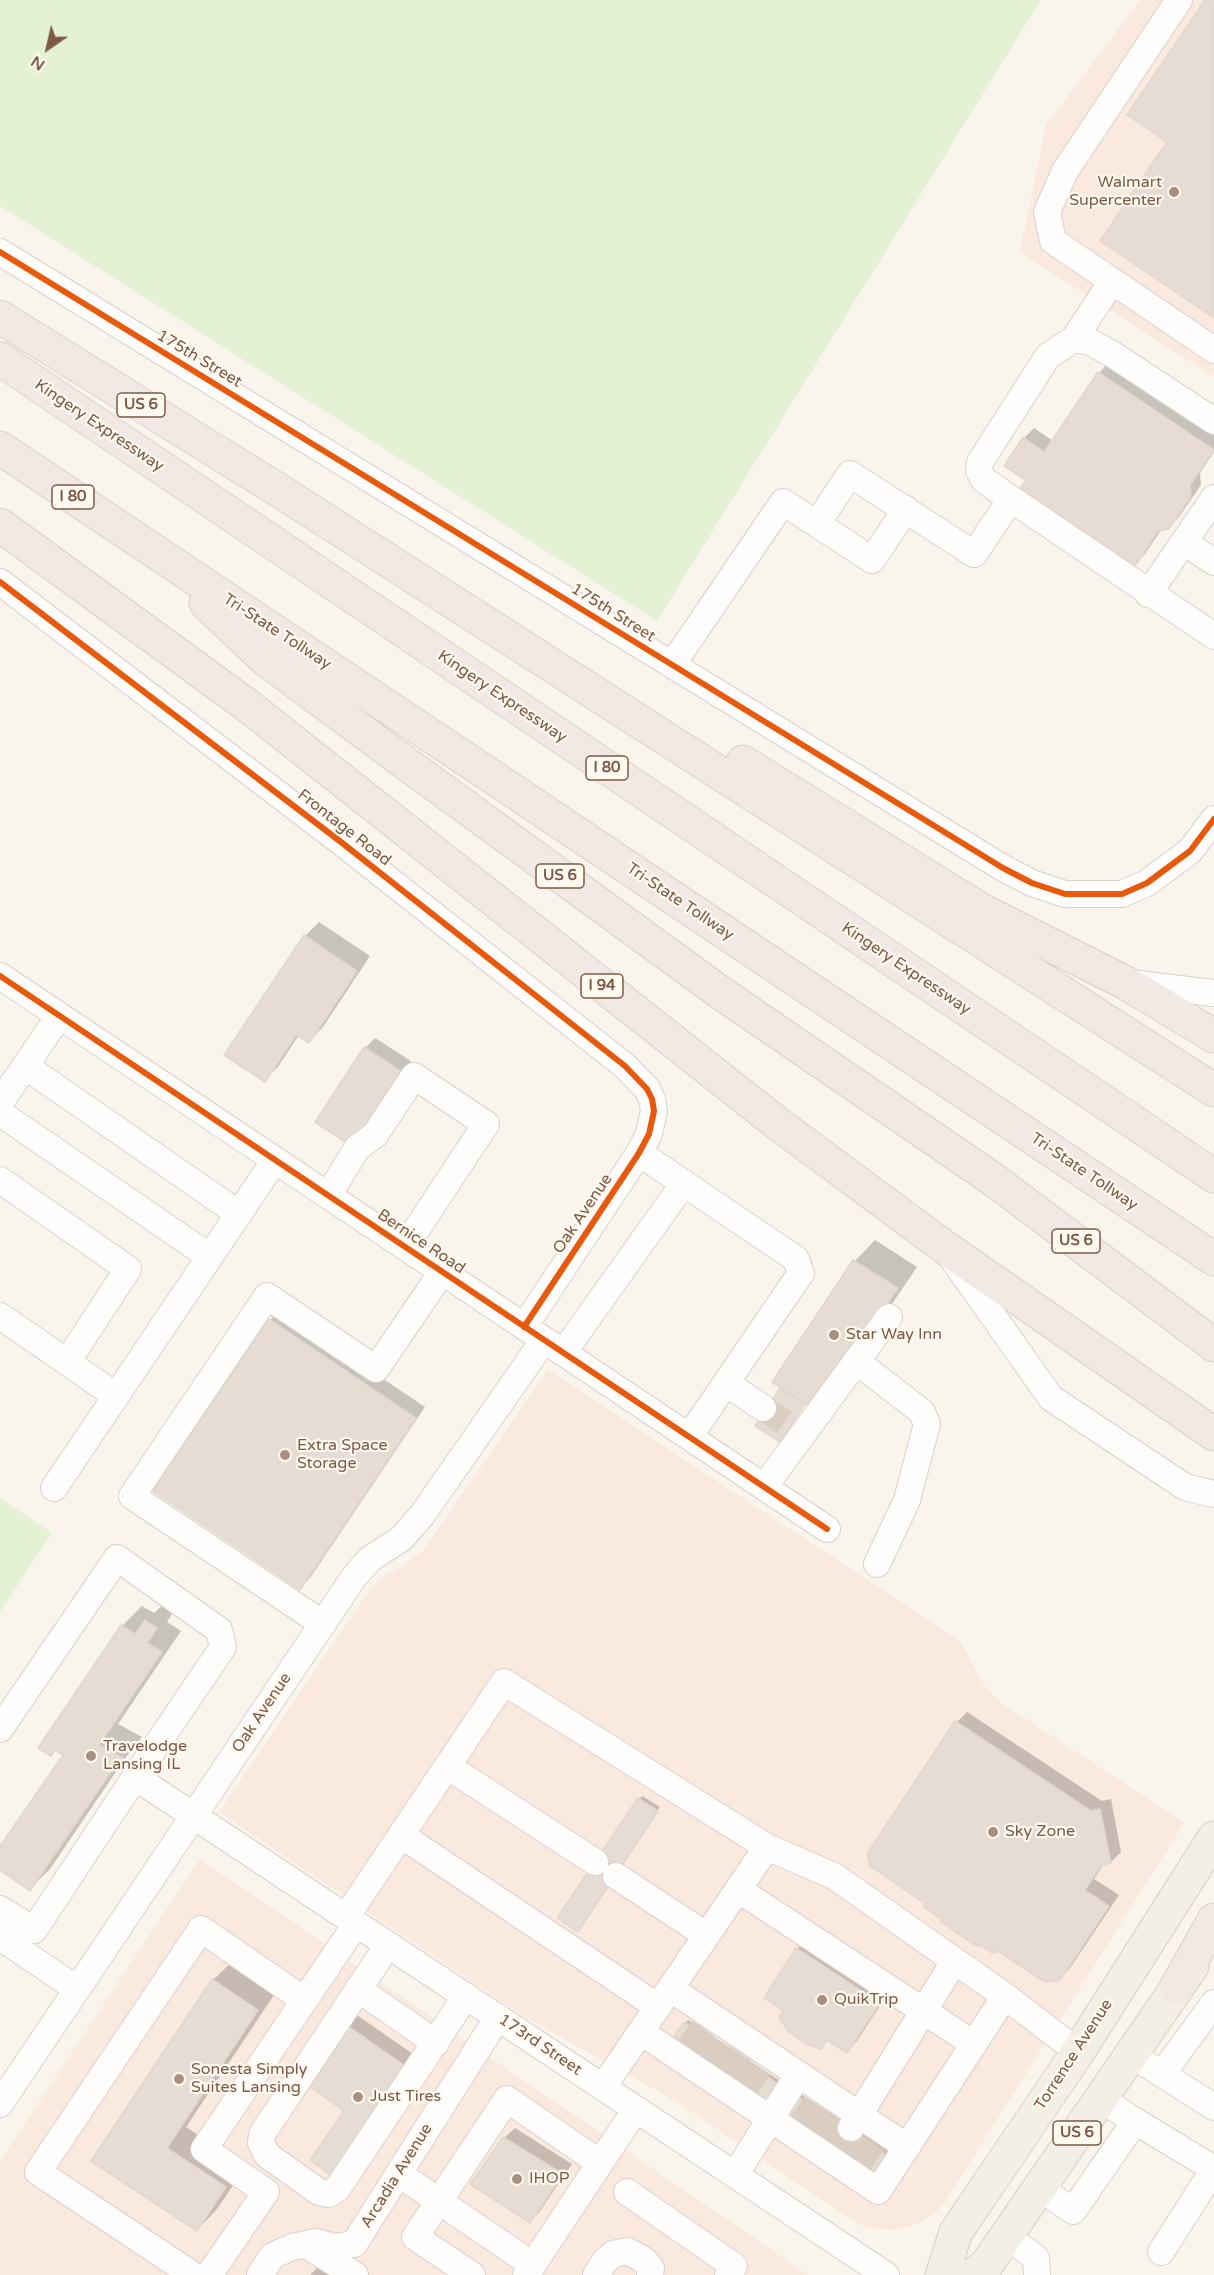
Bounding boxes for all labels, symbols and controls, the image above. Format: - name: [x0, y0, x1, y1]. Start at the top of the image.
- north arrow: [18, 18, 78, 78]
- text: N: [27, 51, 49, 75]
- place label: Walmart Supercenter: [1069, 173, 1162, 211]
- marker: Walmart Supercenter: [1167, 185, 1181, 199]
- street label: 175th Street: [153, 326, 245, 392]
- street label: Kingery Expressway: [31, 376, 167, 476]
- road number: US 6: [117, 393, 165, 417]
- road number: I 80: [52, 485, 94, 509]
- street label: 175th Street: [567, 579, 659, 647]
- street label: Tri-State Tollway: [219, 590, 335, 674]
- street label: Kingery Expressway: [434, 647, 570, 747]
- road number: I 80: [586, 756, 628, 780]
- street label: Frontage Road: [294, 786, 394, 870]
- street label: Tri-State Tollway: [623, 859, 737, 945]
- road number: US 6: [536, 864, 584, 888]
- street label: Kingery Expressway: [838, 919, 974, 1019]
- road number: I 94: [581, 974, 623, 998]
- street label: Tri-State Tollway: [1027, 1129, 1141, 1215]
- street label: Oak Avenue: [549, 1171, 617, 1257]
- street label: Bernice Road: [373, 1206, 469, 1278]
- road number: US 6: [1052, 1229, 1100, 1253]
- place label: Star Way Inn: [846, 1325, 942, 1345]
- marker: Star Way Inn: [827, 1328, 841, 1342]
- place label: Extra Space Storage: [297, 1436, 388, 1474]
- marker: Extra Space Storage: [278, 1448, 292, 1462]
- street label: Oak Avenue: [228, 1670, 296, 1756]
- place label: Travelodge Lansing IL: [103, 1737, 187, 1775]
- marker: Travelodge Lansing IL: [84, 1749, 98, 1763]
- place label: Sky Zone: [1005, 1822, 1075, 1842]
- marker: Sky Zone: [986, 1825, 1000, 1839]
- place label: QuikTrip: [834, 1990, 898, 2010]
- marker: QuikTrip: [815, 1993, 829, 2007]
- street label: Torrence Avenue: [1031, 1996, 1117, 2114]
- street label: 173rd Street: [495, 2010, 585, 2080]
- place label: Sonesta Simply Suites Lansing: [191, 2060, 307, 2098]
- marker: Sonesta Simply Suites Lansing: [172, 2072, 186, 2086]
- place label: Just Tires: [370, 2087, 441, 2107]
- marker: Just Tires: [351, 2090, 365, 2104]
- street label: Arcadia Avenue: [357, 2120, 437, 2232]
- road number: US 6: [1053, 2121, 1101, 2145]
- place label: IHOP: [529, 2169, 569, 2189]
- marker: IHOP: [510, 2172, 524, 2186]

